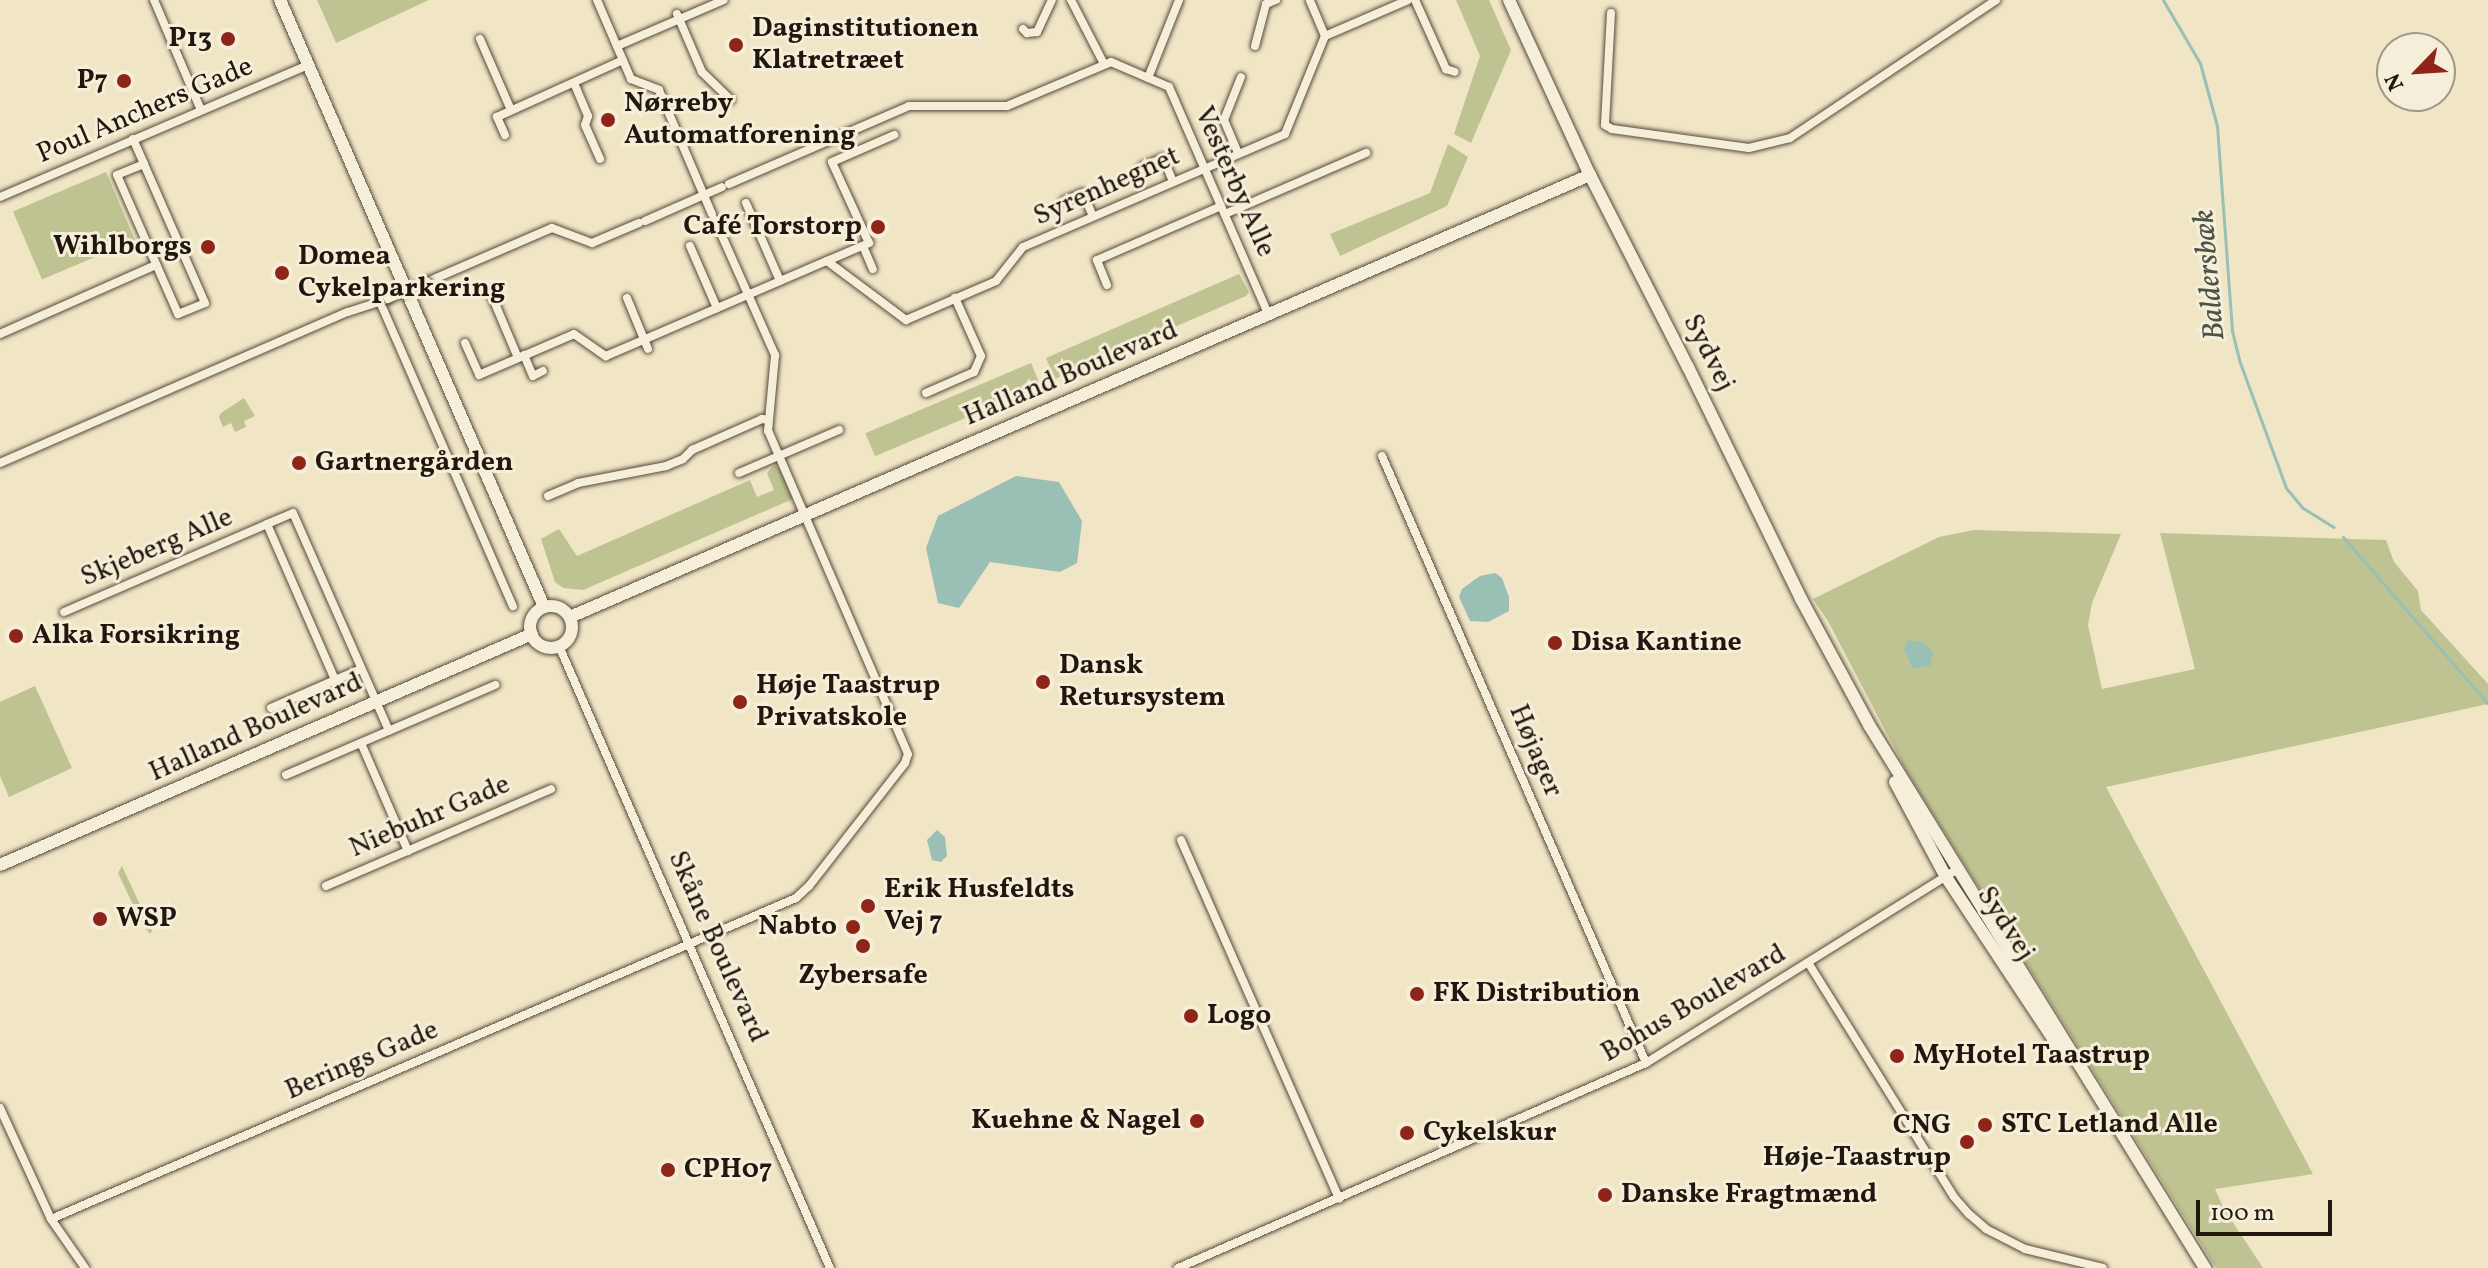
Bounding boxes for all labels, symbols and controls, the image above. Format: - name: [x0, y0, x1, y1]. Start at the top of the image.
- place label: Daginstitutionen Klatretræet: [752, 12, 979, 78]
- place label: P13: [169, 22, 212, 56]
- marker: P13: [219, 30, 237, 48]
- north arrow: [2376, 32, 2456, 112]
- marker: Daginstitutionen Klatretræet: [727, 36, 745, 54]
- street label: Poul Anchers Gade: [32, 50, 258, 172]
- place label: P7: [77, 64, 108, 98]
- text: N: [2378, 68, 2413, 95]
- marker: P7: [115, 72, 133, 90]
- place label: Nørreby Automatforening: [624, 87, 856, 153]
- street label: Vesterby Alle: [1186, 101, 1282, 263]
- marker: Nørreby Automatforening: [599, 111, 617, 129]
- street label: Syrenhegnet: [1029, 140, 1185, 234]
- water label: Baldersbæk: [2186, 208, 2234, 342]
- place label: Café Torstorp: [683, 210, 862, 244]
- marker: Café Torstorp: [869, 218, 887, 236]
- place label: Wihlborgs: [53, 230, 192, 264]
- marker: Wihlborgs: [199, 238, 217, 256]
- place label: Domea Cykelparkering: [298, 240, 505, 306]
- marker: Domea Cykelparkering: [273, 264, 291, 282]
- street label: Sydvej: [1674, 309, 1742, 397]
- street label: Halland Boulevard: [959, 314, 1183, 434]
- place label: Gartnergården: [315, 446, 514, 480]
- marker: Gartnergården: [290, 454, 308, 472]
- street label: Skjeberg Alle: [76, 501, 238, 595]
- place label: Alka Forsikring: [32, 619, 240, 653]
- place label: Disa Kantine: [1571, 626, 1742, 660]
- marker: Alka Forsikring: [7, 627, 25, 645]
- marker: Disa Kantine: [1546, 634, 1564, 652]
- place label: Dansk Retursystem: [1059, 649, 1226, 715]
- street label: Halland Boulevard: [144, 666, 368, 790]
- place label: Høje Taastrup Privatskole: [756, 669, 941, 735]
- marker: Dansk Retursystem: [1034, 673, 1052, 691]
- marker: Høje Taastrup Privatskole: [731, 693, 749, 711]
- street label: Højager: [1501, 700, 1569, 802]
- street label: Niebuhr Gade: [345, 768, 515, 866]
- street label: Skåne Boulevard: [660, 846, 774, 1048]
- place label: Erik Husfeldts Vej 7: [884, 873, 1074, 939]
- street label: Sydvej: [1969, 881, 2041, 967]
- marker: Erik Husfeldts Vej 7: [859, 897, 877, 915]
- place label: WSP: [116, 902, 177, 936]
- marker: WSP: [91, 910, 109, 928]
- place label: Nabto: [758, 910, 837, 944]
- marker: Nabto: [844, 918, 862, 936]
- marker: Zybersafe: [854, 937, 872, 955]
- street label: Bohus Boulevard: [1596, 937, 1792, 1071]
- place label: Zybersafe: [798, 959, 928, 993]
- place label: FK Distribution: [1433, 977, 1640, 1011]
- marker: FK Distribution: [1408, 985, 1426, 1003]
- place label: Logo: [1207, 999, 1271, 1033]
- marker: Logo: [1182, 1007, 1200, 1025]
- street label: Berings Gade: [280, 1014, 444, 1108]
- place label: MyHotel Taastrup: [1913, 1039, 2150, 1073]
- marker: MyHotel Taastrup: [1888, 1047, 1906, 1065]
- place label: Kuehne & Nagel: [971, 1104, 1181, 1138]
- place label: STC Letland Alle: [2001, 1108, 2218, 1142]
- place label: CNG Høje-Taastrup: [1763, 1109, 1951, 1175]
- marker: Kuehne & Nagel: [1188, 1112, 1206, 1130]
- place label: Cykelskur: [1423, 1116, 1557, 1150]
- marker: STC Letland Alle: [1976, 1116, 1994, 1134]
- marker: Cykelskur: [1398, 1124, 1416, 1142]
- marker: CNG Høje-Taastrup: [1958, 1133, 1976, 1151]
- place label: CPH07: [684, 1153, 772, 1187]
- marker: CPH07: [659, 1161, 677, 1179]
- place label: Danske Fragtmænd: [1621, 1178, 1877, 1212]
- scale bar: [2200, 1184, 2336, 1234]
- marker: Danske Fragtmænd: [1596, 1186, 1614, 1204]
- text: 100 m: [2210, 1197, 2275, 1231]

